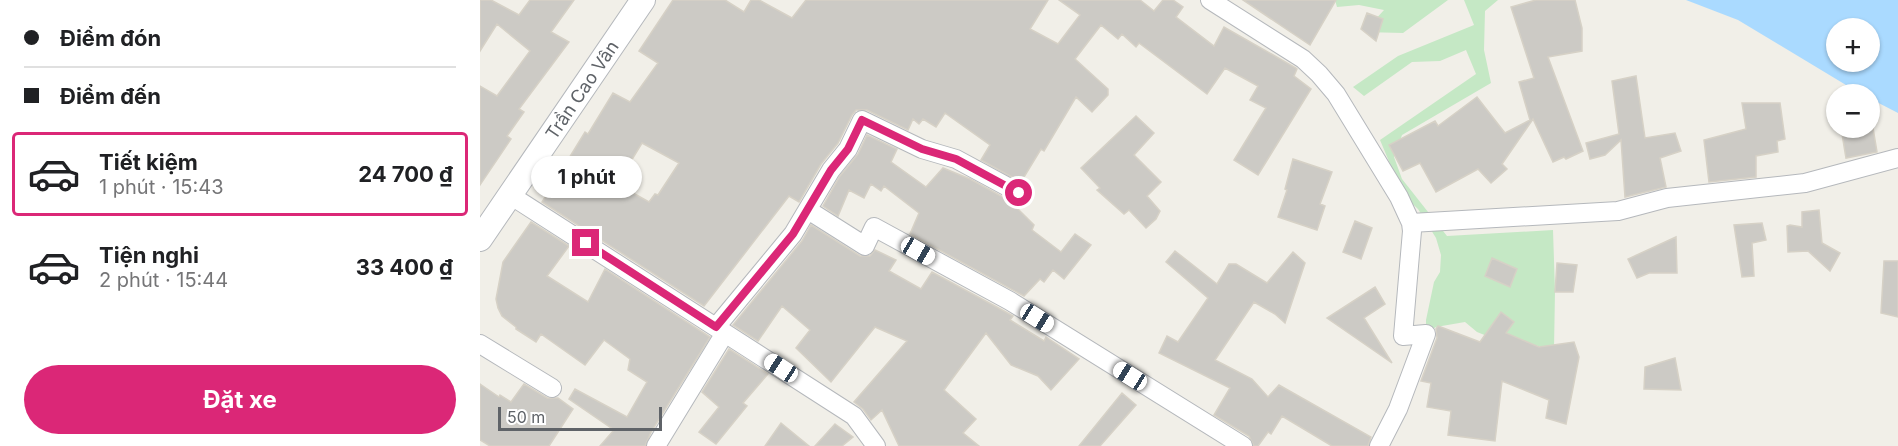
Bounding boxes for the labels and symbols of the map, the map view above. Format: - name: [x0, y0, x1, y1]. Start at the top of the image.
- street label: Trần Cao Vân: [541, 37, 623, 143]
- callout: 1 phút: [531, 156, 642, 198]
- route start: [1005, 179, 1032, 206]
- route end: [572, 229, 599, 256]
- car: [898, 234, 938, 268]
- car: [1017, 301, 1057, 335]
- car: [761, 351, 801, 385]
- car: [1110, 359, 1150, 393]
- scale bar: [498, 404, 662, 432]

